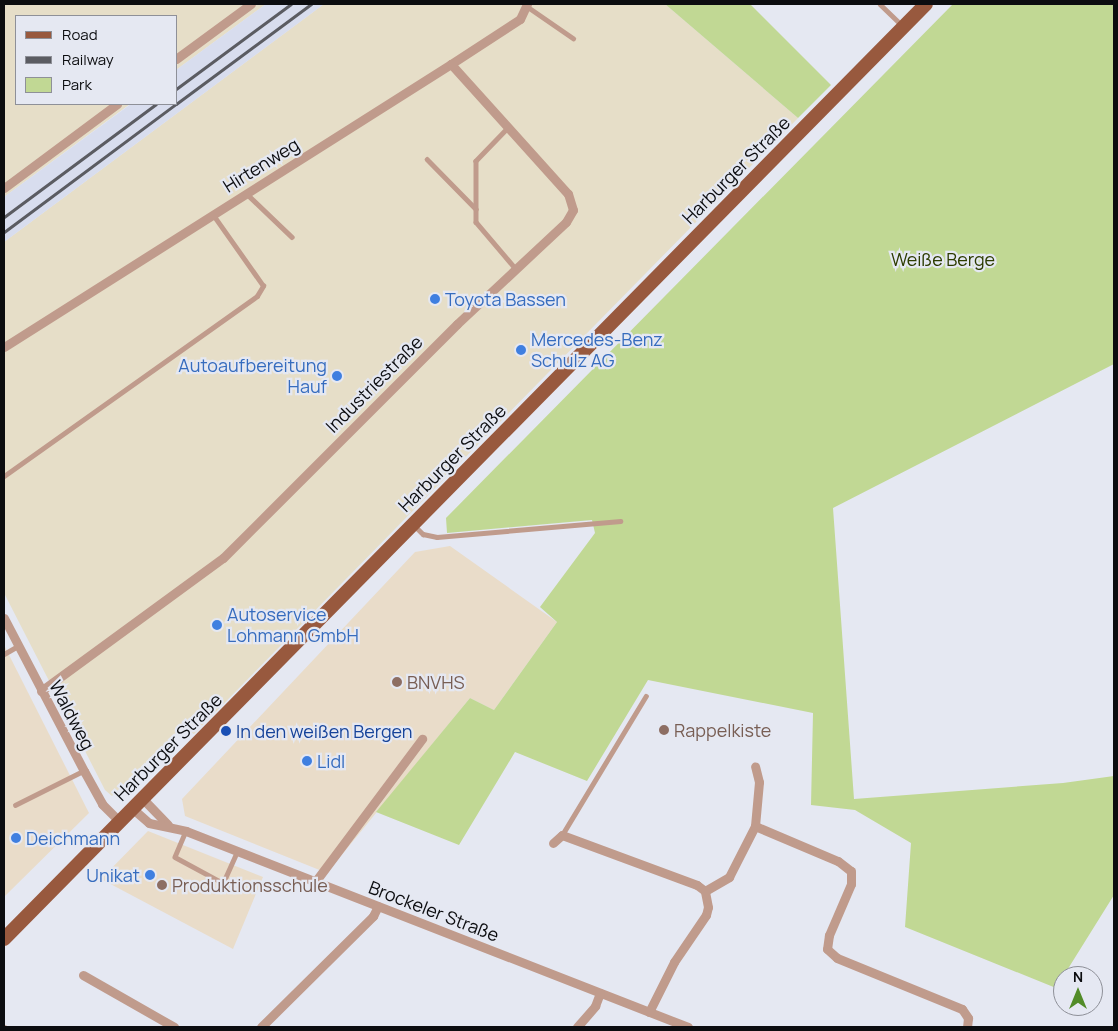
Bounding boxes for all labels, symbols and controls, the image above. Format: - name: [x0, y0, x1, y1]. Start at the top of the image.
- legend: [15, 15, 178, 105]
- text: Road: [62, 24, 98, 45]
- text: Railway: [62, 49, 114, 70]
- text: Park: [62, 74, 92, 95]
- street label: Harburger Straße: [678, 112, 794, 228]
- street label: Hirtenweg: [219, 133, 303, 197]
- park label: Weiße Berge: [891, 248, 995, 270]
- place label: Toyota Bassen: [445, 288, 566, 310]
- marker: Toyota Bassen: [429, 293, 441, 305]
- place label: Mercedes-Benz Schulz AG: [531, 329, 663, 372]
- street label: Industriestraße: [321, 331, 427, 437]
- marker: Mercedes-Benz Schulz AG: [515, 344, 527, 356]
- place label: Autoaufbereitung Hauf: [178, 355, 327, 398]
- marker: Autoaufbereitung Hauf: [331, 370, 343, 382]
- street label: Harburger Straße: [394, 400, 510, 516]
- place label: Autoservice Lohmann GmbH: [227, 604, 359, 646]
- marker: Autoservice Lohmann GmbH: [211, 619, 223, 631]
- place label: BNVHS: [407, 671, 465, 693]
- marker: BNVHS: [391, 676, 403, 688]
- street label: Waldweg: [45, 677, 99, 753]
- street label: Harburger Straße: [110, 689, 226, 805]
- place label: Rappelkiste: [674, 719, 771, 741]
- place label: In den weißen Bergen: [236, 720, 412, 742]
- marker: Rappelkiste: [658, 724, 670, 736]
- marker: In den weißen Bergen: [220, 725, 232, 737]
- place label: Lidl: [317, 750, 345, 772]
- marker: Lidl: [301, 755, 313, 767]
- place label: Deichmann: [26, 827, 120, 849]
- marker: Deichmann: [10, 832, 22, 844]
- place label: Unikat: [86, 864, 140, 886]
- marker: Unikat: [144, 869, 156, 881]
- place label: Produktionsschule: [172, 874, 328, 896]
- street label: Brockeler Straße: [366, 876, 502, 946]
- marker: Produktionsschule: [156, 879, 168, 891]
- north arrow: [1053, 966, 1103, 1016]
- text: N: [1073, 967, 1083, 986]

